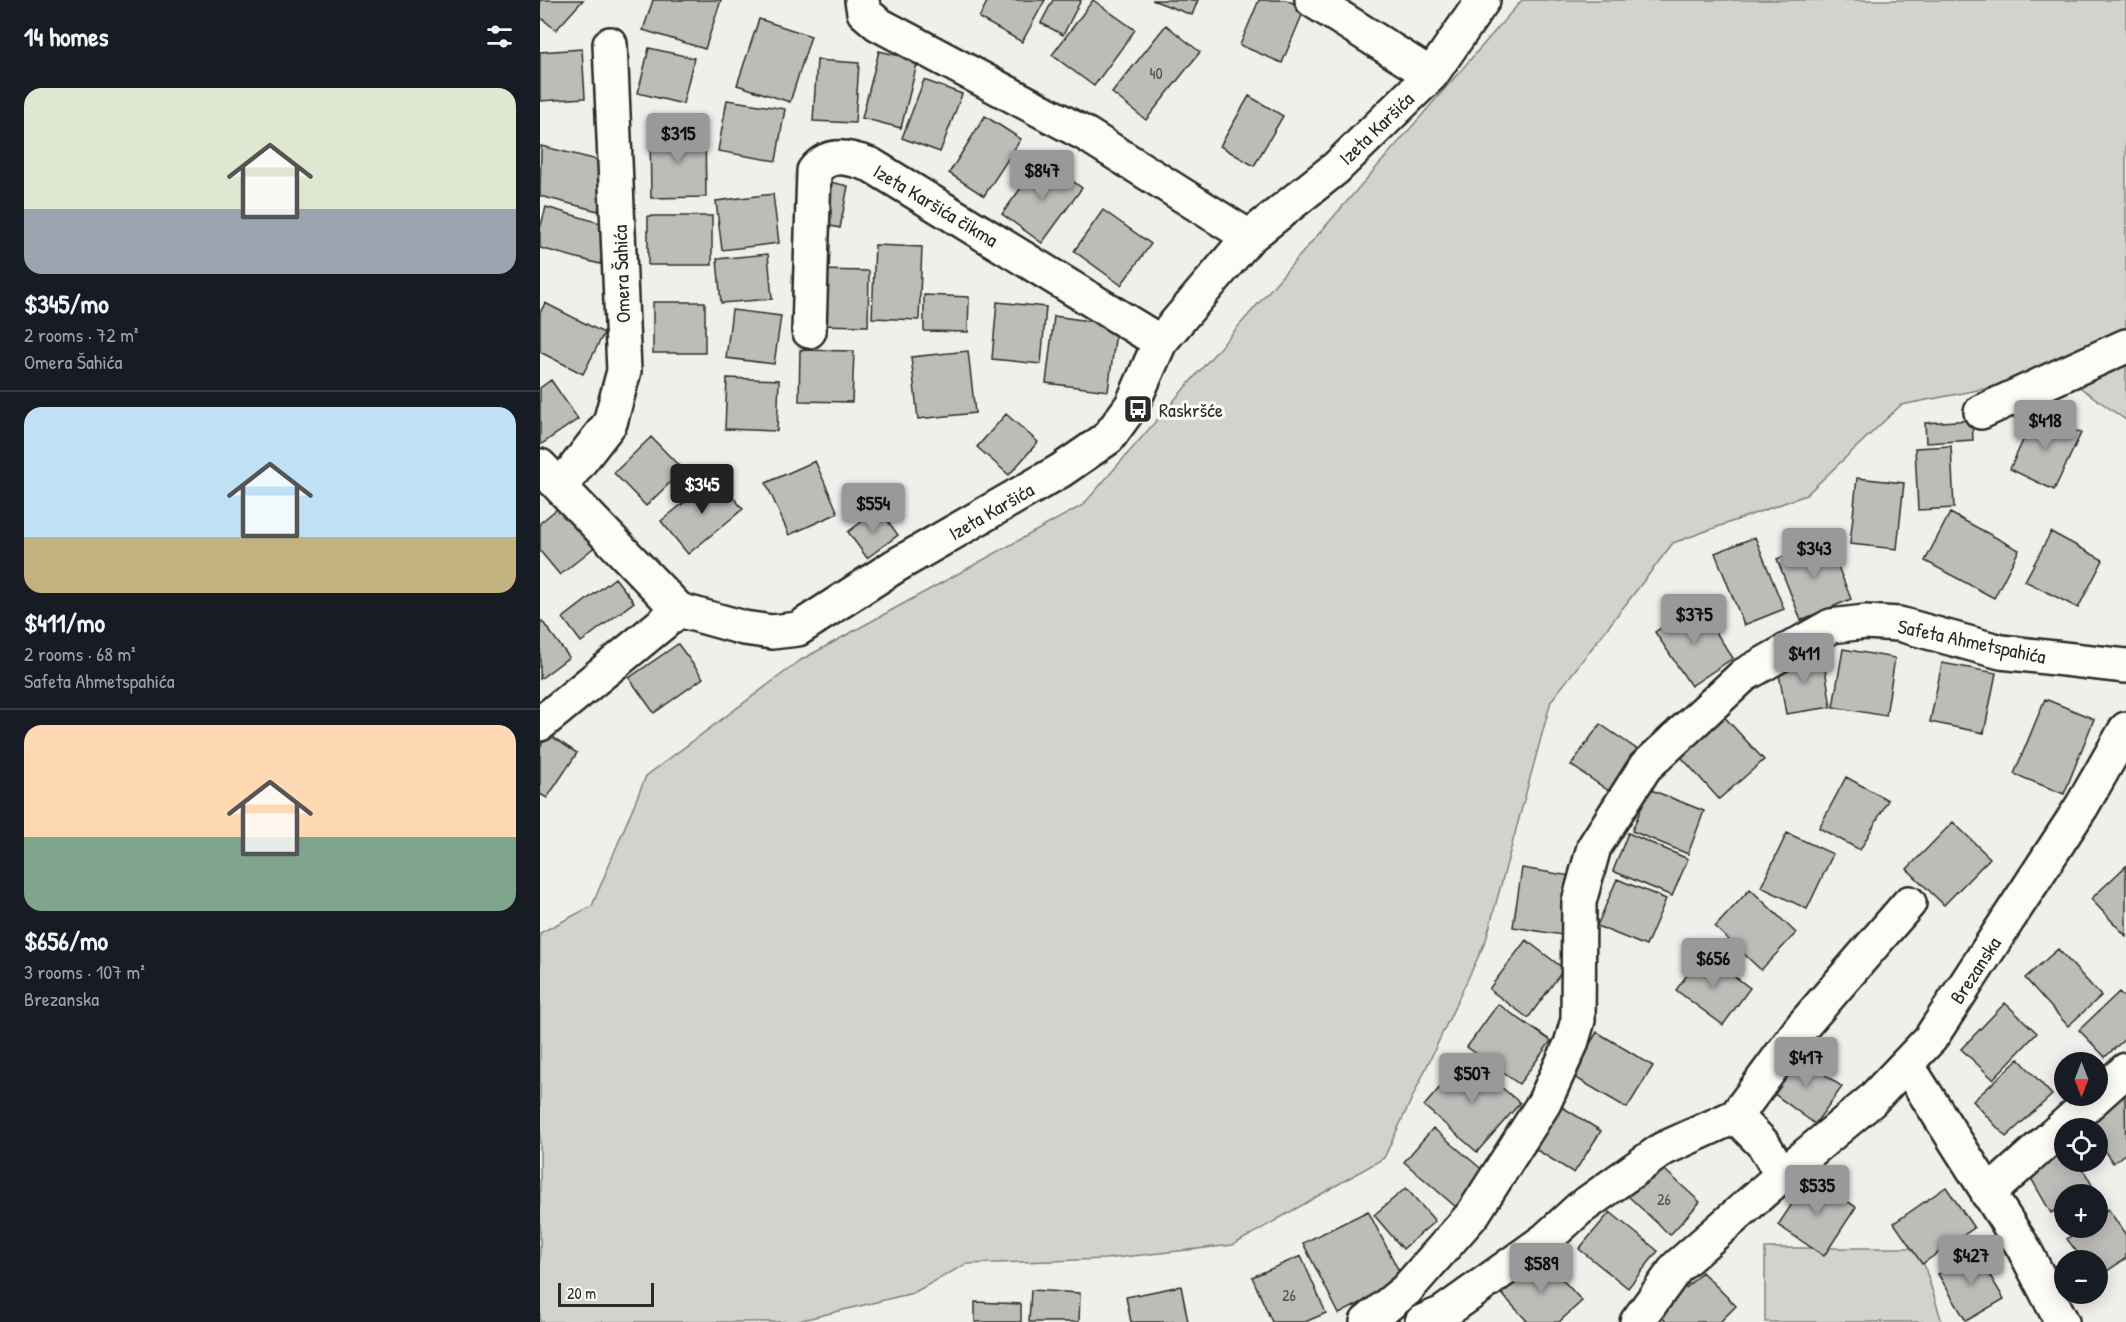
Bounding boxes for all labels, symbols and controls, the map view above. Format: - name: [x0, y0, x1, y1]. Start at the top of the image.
- text: 14 homes: [24, 19, 109, 54]
- icon: filters: [483, 20, 516, 53]
- house number: 40: [1149, 62, 1163, 84]
- street label: Izeta Karšića: [1333, 85, 1419, 170]
- pin: $315: [642, 113, 714, 164]
- text: $315: [661, 119, 695, 146]
- icon: home: [216, 127, 324, 235]
- pin: $847: [1006, 150, 1078, 201]
- text: $847: [1024, 156, 1060, 183]
- street label: Izeta Karšića čikma: [869, 157, 1003, 253]
- street label: Omera Šahića: [606, 224, 636, 324]
- text: $345/mo: [24, 286, 109, 321]
- text: 2 rooms · 72 m²: [24, 321, 138, 348]
- text: Omera Šahića: [24, 348, 122, 375]
- bus stop icon: Raskršće: [1122, 393, 1154, 425]
- place label: Raskršće: [1159, 396, 1223, 423]
- pin: $418: [2009, 400, 2081, 451]
- text: $418: [2028, 406, 2062, 433]
- icon: home: [216, 446, 324, 554]
- pin: $345: [666, 464, 738, 515]
- text: $345: [684, 470, 720, 497]
- street label: Izeta Karšića: [943, 476, 1039, 546]
- pin: $554: [837, 483, 909, 534]
- text: $554: [856, 489, 890, 516]
- pin: $343: [1778, 528, 1850, 579]
- text: $343: [1796, 534, 1832, 561]
- pin: $375: [1658, 594, 1730, 645]
- text: $375: [1675, 600, 1713, 627]
- text: $411/mo: [24, 605, 105, 640]
- street label: Safeta Ahmetspahića: [1896, 612, 2049, 670]
- pin: $411: [1768, 633, 1840, 684]
- text: $411: [1788, 639, 1820, 666]
- text: 2 rooms · 68 m²: [24, 640, 136, 667]
- text: Safeta Ahmetspahića: [24, 667, 175, 694]
- icon: home: [216, 764, 324, 872]
- text: $656/mo: [24, 923, 108, 958]
- street label: Brezanska: [1943, 931, 2007, 1009]
- pin: $656: [1677, 938, 1749, 989]
- text: $656: [1696, 944, 1730, 971]
- text: 3 rooms · 107 m²: [24, 958, 145, 985]
- text: Brezanska: [24, 985, 99, 1012]
- pin: $417: [1770, 1037, 1842, 1088]
- text: $417: [1789, 1043, 1823, 1070]
- north arrow: [2054, 1052, 2108, 1106]
- map controls: [2054, 1052, 2108, 1304]
- pin: $507: [1436, 1053, 1508, 1104]
- text: $507: [1453, 1059, 1491, 1086]
- button: locate: [2054, 1118, 2108, 1172]
- pin: $535: [1781, 1165, 1853, 1216]
- text: $535: [1799, 1171, 1835, 1198]
- button: +: [2054, 1184, 2108, 1238]
- house number: 26: [1657, 1188, 1671, 1210]
- pin: $427: [1935, 1235, 2007, 1286]
- text: $427: [1953, 1241, 1989, 1268]
- pin: $589: [1505, 1243, 1577, 1294]
- text: $589: [1524, 1249, 1558, 1276]
- button: −: [2054, 1250, 2108, 1304]
- scale bar: [558, 1280, 654, 1308]
- text: 20 m: [567, 1282, 596, 1304]
- house number: 26: [1282, 1284, 1296, 1306]

